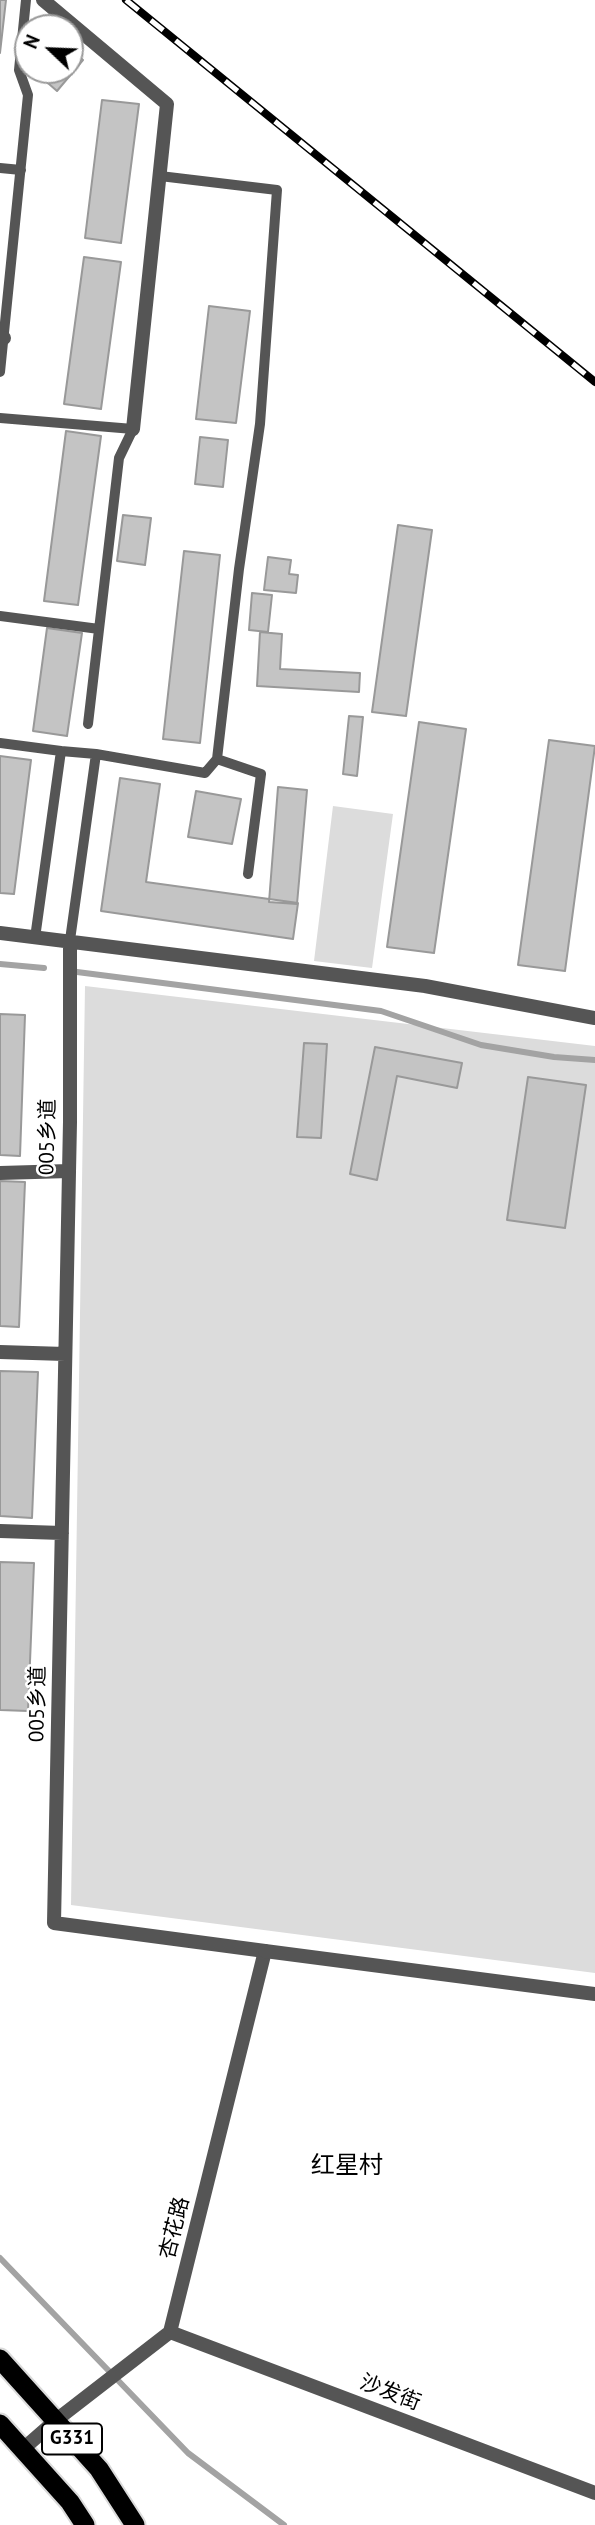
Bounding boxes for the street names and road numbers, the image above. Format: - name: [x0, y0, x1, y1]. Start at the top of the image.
- street label: 005乡道: [35, 1099, 61, 1175]
- street label: 005乡道: [25, 1666, 51, 1742]
- street label: 杏花路: [155, 2194, 195, 2262]
- street label: 沙发街: [356, 2370, 424, 2416]
- road number: G331: [42, 2424, 102, 2454]

